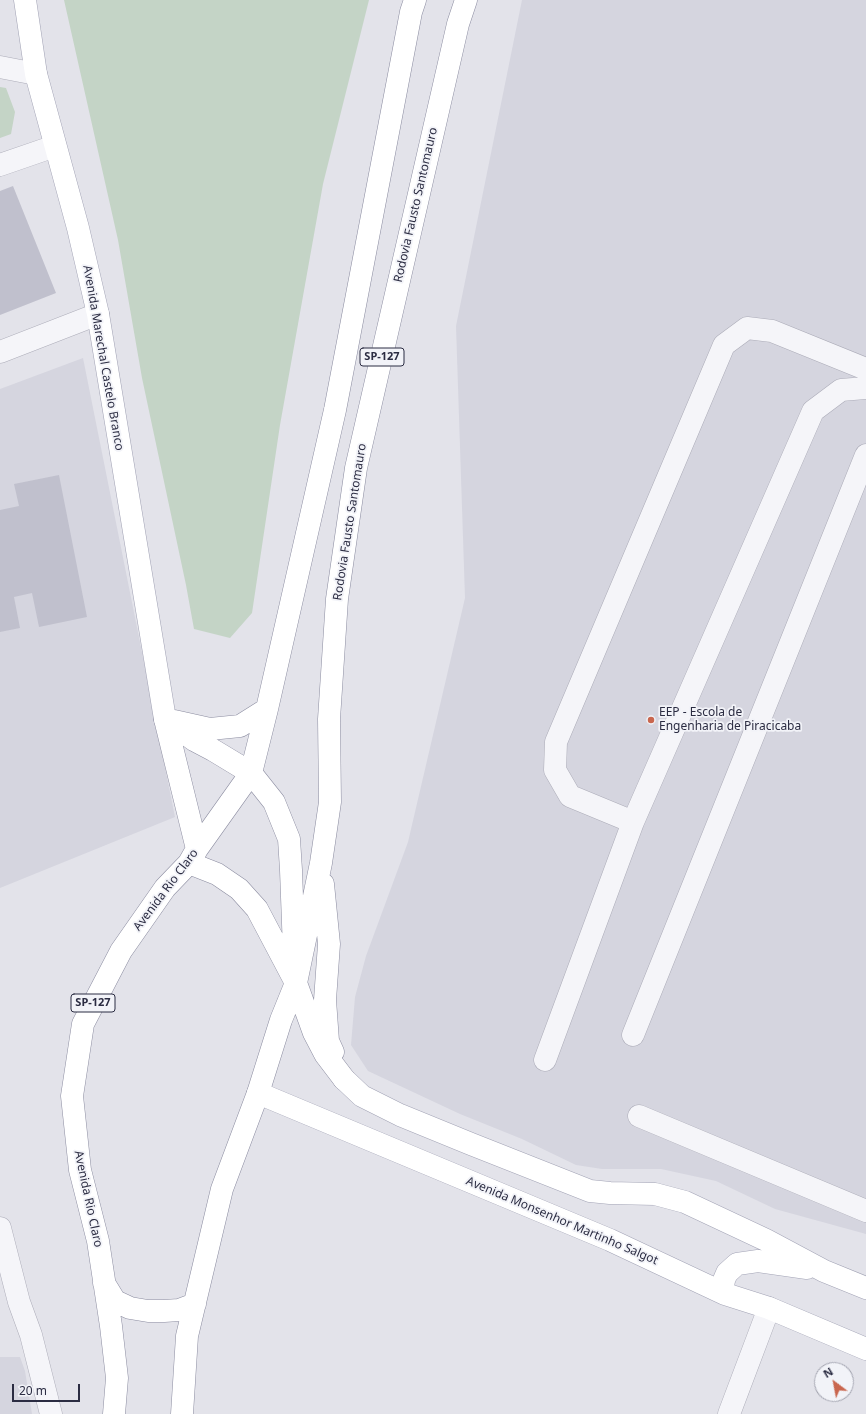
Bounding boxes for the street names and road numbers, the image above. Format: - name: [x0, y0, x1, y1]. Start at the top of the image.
- street label: Rodovia Fausto Santomauro: [391, 126, 441, 284]
- street label: Avenida Marechal Castelo Branco: [80, 264, 126, 452]
- road number: SP-127: [360, 348, 404, 366]
- street label: Rodovia Fausto Santomauro: [330, 443, 370, 601]
- street label: Avenida Rio Claro: [131, 846, 201, 934]
- road number: SP-127: [71, 994, 115, 1012]
- street label: Avenida Rio Claro: [71, 1149, 105, 1249]
- street label: Avenida Monsenhor Martinho Salgot: [464, 1174, 660, 1268]

